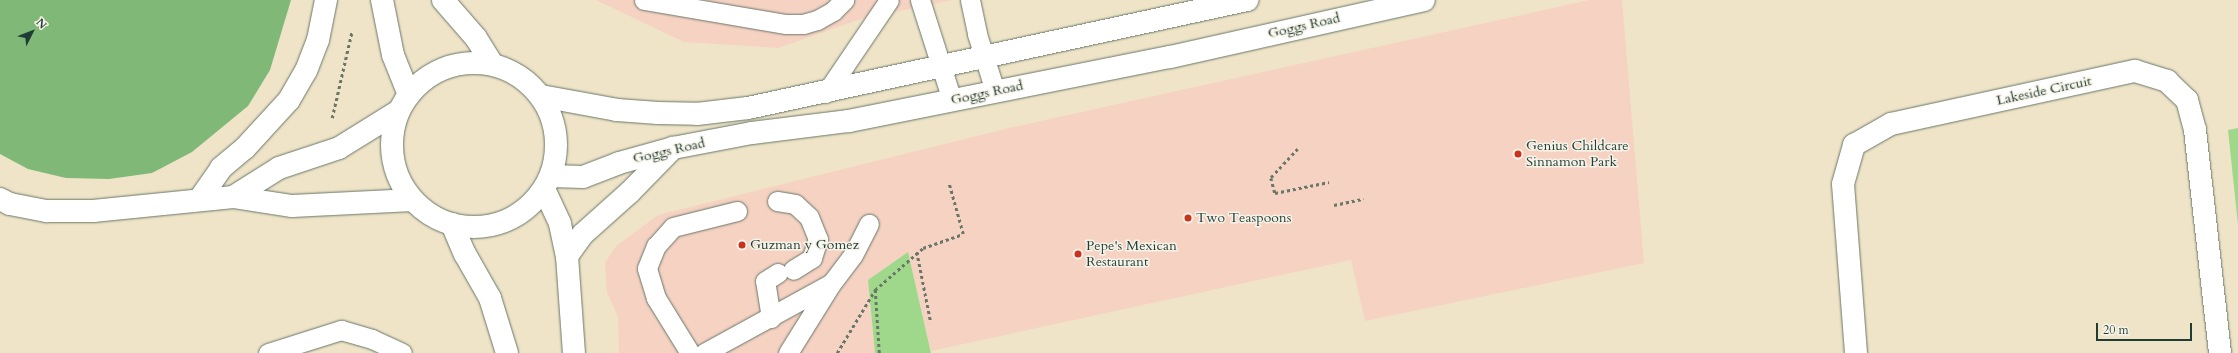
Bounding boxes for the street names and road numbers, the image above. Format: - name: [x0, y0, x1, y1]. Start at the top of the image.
- street label: Goggs Road: [1266, 10, 1342, 42]
- street label: Lakeside Circuit: [1995, 73, 2093, 109]
- street label: Goggs Road: [949, 77, 1025, 109]
- street label: Goggs Road: [631, 135, 707, 167]

